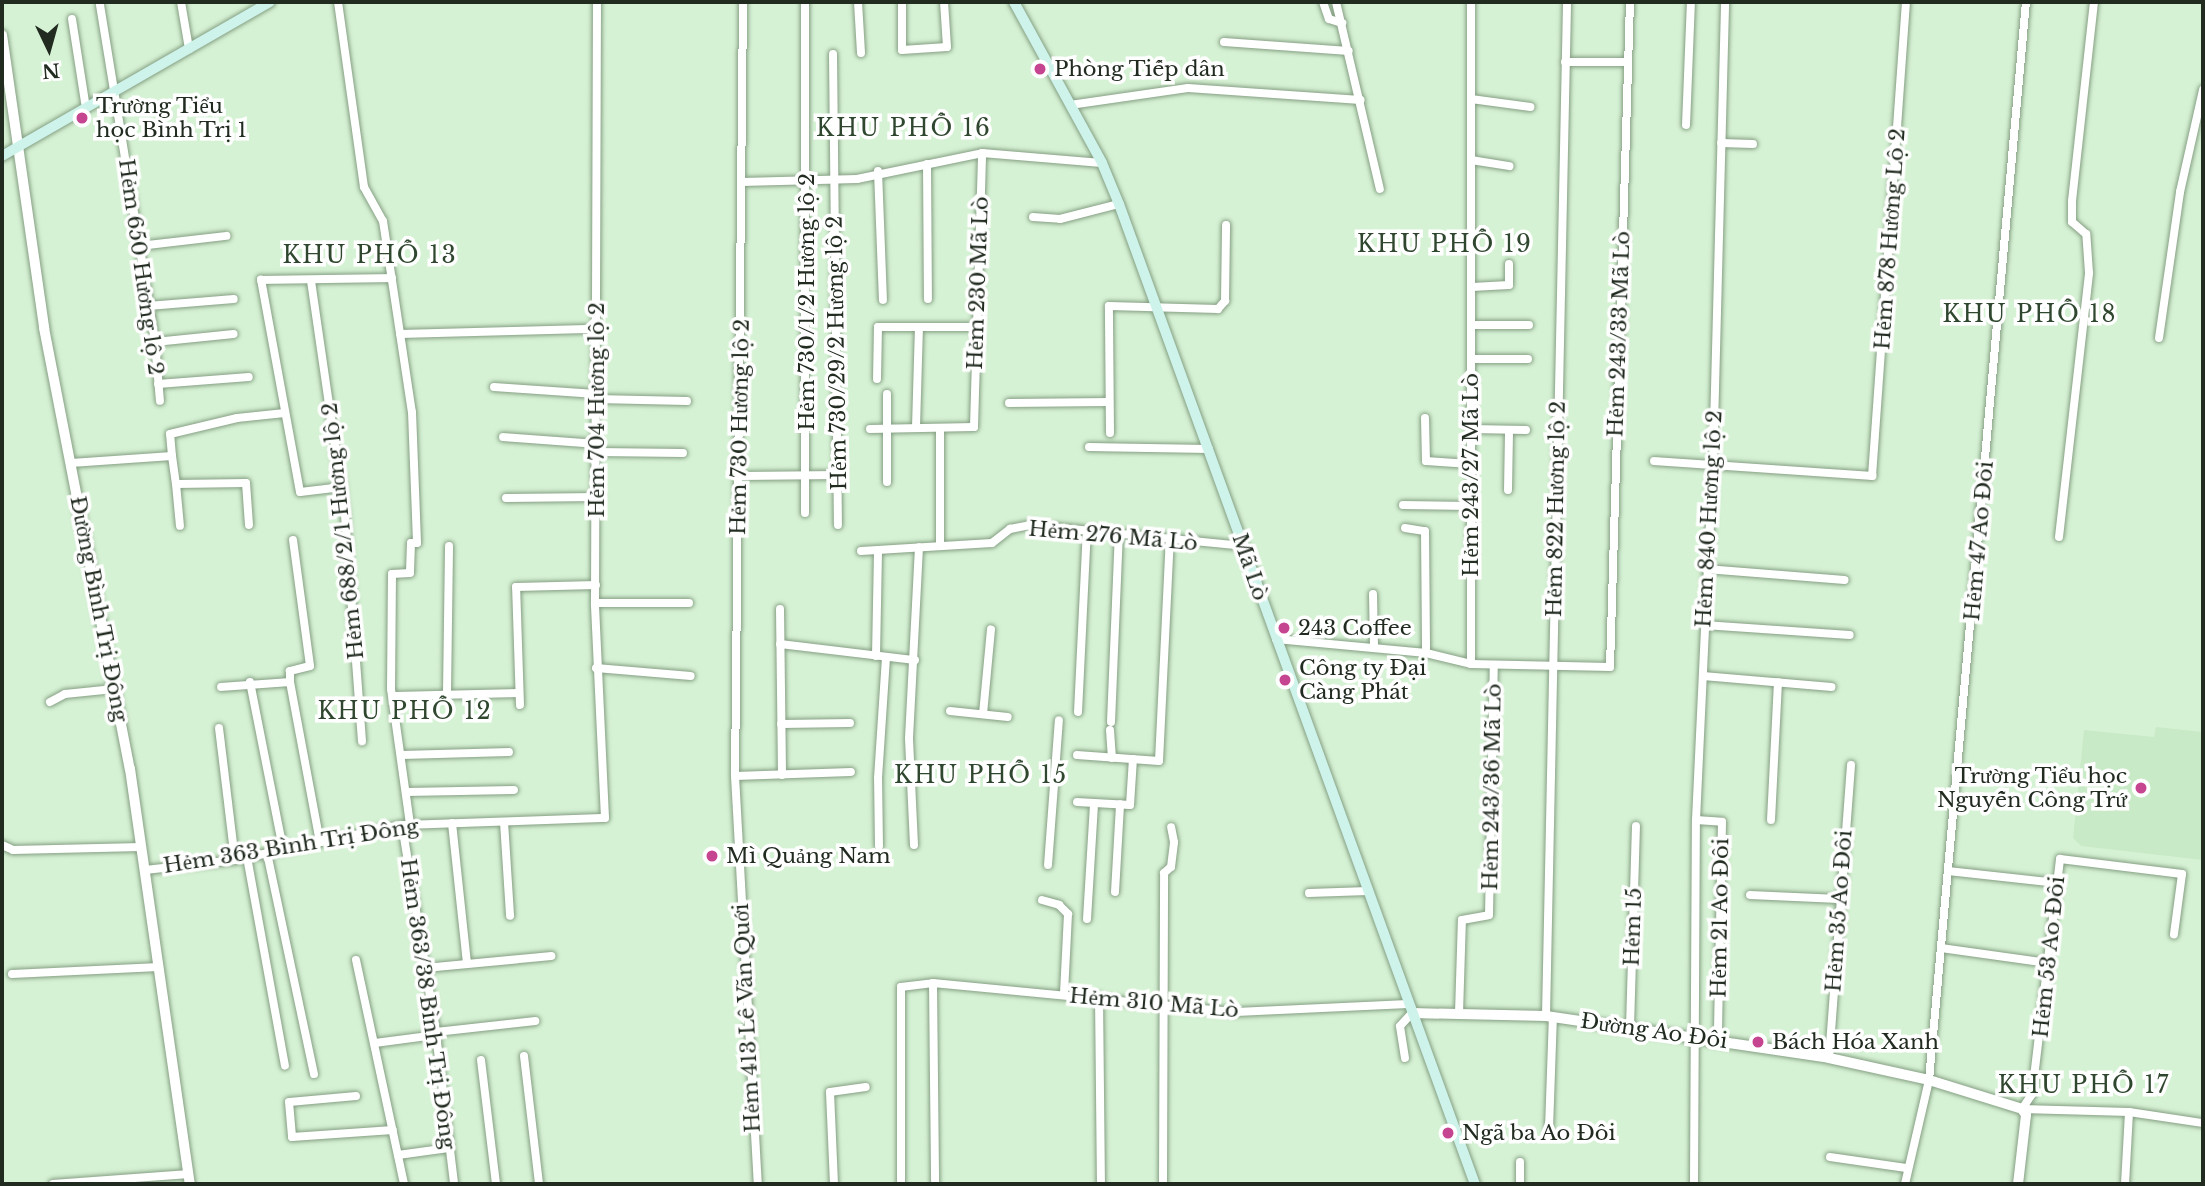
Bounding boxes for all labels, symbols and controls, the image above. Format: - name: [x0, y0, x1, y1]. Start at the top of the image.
- north arrow: [14, 14, 84, 84]
- place label: Phòng Tiếp dân: [1054, 56, 1226, 82]
- text: N: [41, 58, 61, 83]
- marker: Phòng Tiếp dân: [1032, 61, 1048, 77]
- place label: Trường Tiểu học Bình Trị 1: [96, 93, 248, 143]
- marker: Trường Tiểu học Bình Trị 1: [74, 110, 90, 126]
- district label: KHU PHỐ 16: [817, 114, 991, 142]
- street label: Hẻm 878 Hương Lộ 2: [1870, 127, 1910, 351]
- street label: Hẻm 650 Hương lộ 2: [113, 157, 169, 377]
- street label: Hẻm 730/1/2 Hương lộ 2: [794, 173, 820, 431]
- street label: Hẻm 230 Mã Lò: [962, 196, 994, 370]
- street label: Hẻm 730/29/2 Hương lộ 2: [822, 215, 852, 491]
- district label: KHU PHỐ 19: [1358, 230, 1532, 258]
- street label: Hẻm 243/33 Mã Lò: [1603, 230, 1635, 438]
- district label: KHU PHỐ 13: [284, 241, 456, 269]
- district label: KHU PHỐ 18: [1944, 300, 2116, 328]
- street label: Hẻm 704 Hương lộ 2: [584, 302, 610, 518]
- street label: Hẻm 730 Hương lộ 2: [726, 319, 754, 535]
- street label: Hẻm 243/27 Mã Lò: [1458, 373, 1484, 577]
- street label: Hẻm 688/2/1 Hương lộ 2: [317, 401, 369, 661]
- street label: Hẻm 822 Hương lộ 2: [1542, 401, 1570, 617]
- street label: Hẻm 840 Hương lộ 2: [1691, 410, 1727, 628]
- street label: Hẻm 47 Ao Đôi: [1959, 460, 1999, 622]
- street label: Đường Bình Trị Đông: [65, 494, 133, 724]
- street label: Hẻm 276 Mã Lò: [1027, 516, 1199, 556]
- street label: Mã Lò: [1227, 530, 1273, 604]
- place label: 243 Coffee: [1298, 615, 1412, 641]
- marker: 243 Coffee: [1276, 620, 1292, 636]
- place label: Công ty Đại Càng Phát: [1299, 655, 1427, 705]
- marker: Công ty Đại Càng Phát: [1277, 672, 1293, 688]
- street label: Hẻm 243/36 Mã Lò: [1478, 683, 1506, 891]
- district label: KHU PHỐ 12: [319, 697, 491, 725]
- district label: KHU PHỐ 15: [895, 761, 1067, 789]
- place label: Trường Tiểu học Nguyễn Công Trứ: [1936, 763, 2127, 813]
- marker: Trường Tiểu học Nguyễn Công Trứ: [2133, 780, 2149, 796]
- street label: Hẻm 363 Bình Trị Đông: [161, 813, 421, 879]
- street label: Hẻm 35 Ao Đôi: [1821, 829, 1857, 993]
- street label: Hẻm 21 Ao Đôi: [1706, 837, 1734, 999]
- place label: Mì Quảng Nam: [726, 843, 891, 869]
- marker: Mì Quảng Nam: [704, 848, 720, 864]
- street label: Hẻm 363/38 Bình Trị Đông: [395, 857, 461, 1151]
- street label: Hẻm 53 Ao Đôi: [2028, 875, 2070, 1039]
- street label: Hẻm 15: [1619, 887, 1647, 967]
- street label: Hẻm 413 Lê Văn Quới: [728, 902, 766, 1134]
- street label: Hẻm 310 Mã Lò: [1068, 983, 1240, 1023]
- street label: Đường Ao Đôi: [1578, 1008, 1730, 1054]
- place label: Bách Hóa Xanh: [1772, 1029, 1939, 1055]
- marker: Bách Hóa Xanh: [1750, 1034, 1766, 1050]
- district label: KHU PHỐ 17: [1999, 1071, 2169, 1099]
- place label: Ngã ba Ao Đôi: [1462, 1120, 1617, 1146]
- marker: Ngã ba Ao Đôi: [1440, 1125, 1456, 1141]

